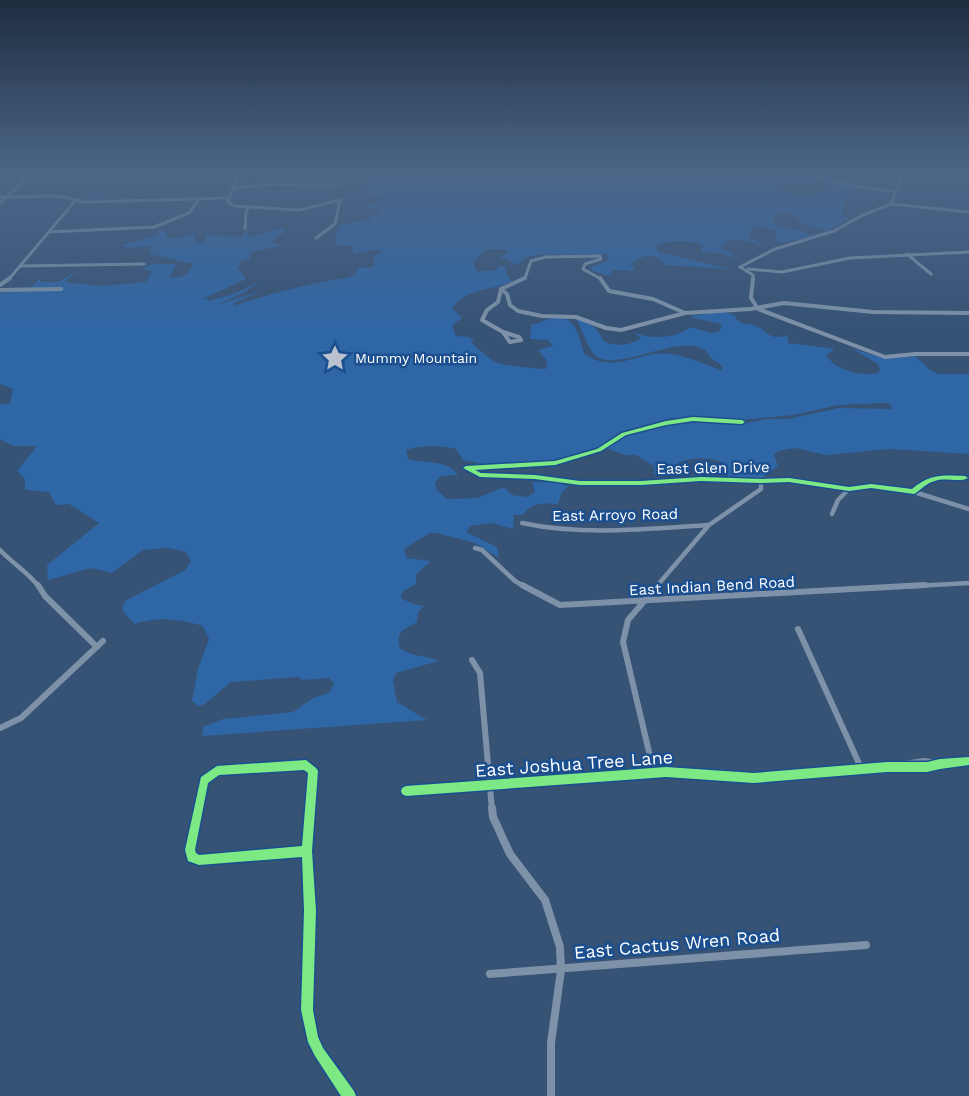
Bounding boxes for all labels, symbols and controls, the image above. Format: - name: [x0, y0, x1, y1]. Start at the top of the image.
- place icon: Mummy Mountain: [320, 343, 350, 373]
- place label: Mummy Mountain: [355, 350, 477, 366]
- street label: East Glen Drive: [656, 458, 770, 478]
- street label: East Arroyo Road: [552, 505, 678, 525]
- street label: East Indian Bend Road: [629, 573, 795, 599]
- street label: East Joshua Tree Lane: [474, 746, 674, 781]
- street label: East Cactus Wren Road: [573, 924, 781, 963]

